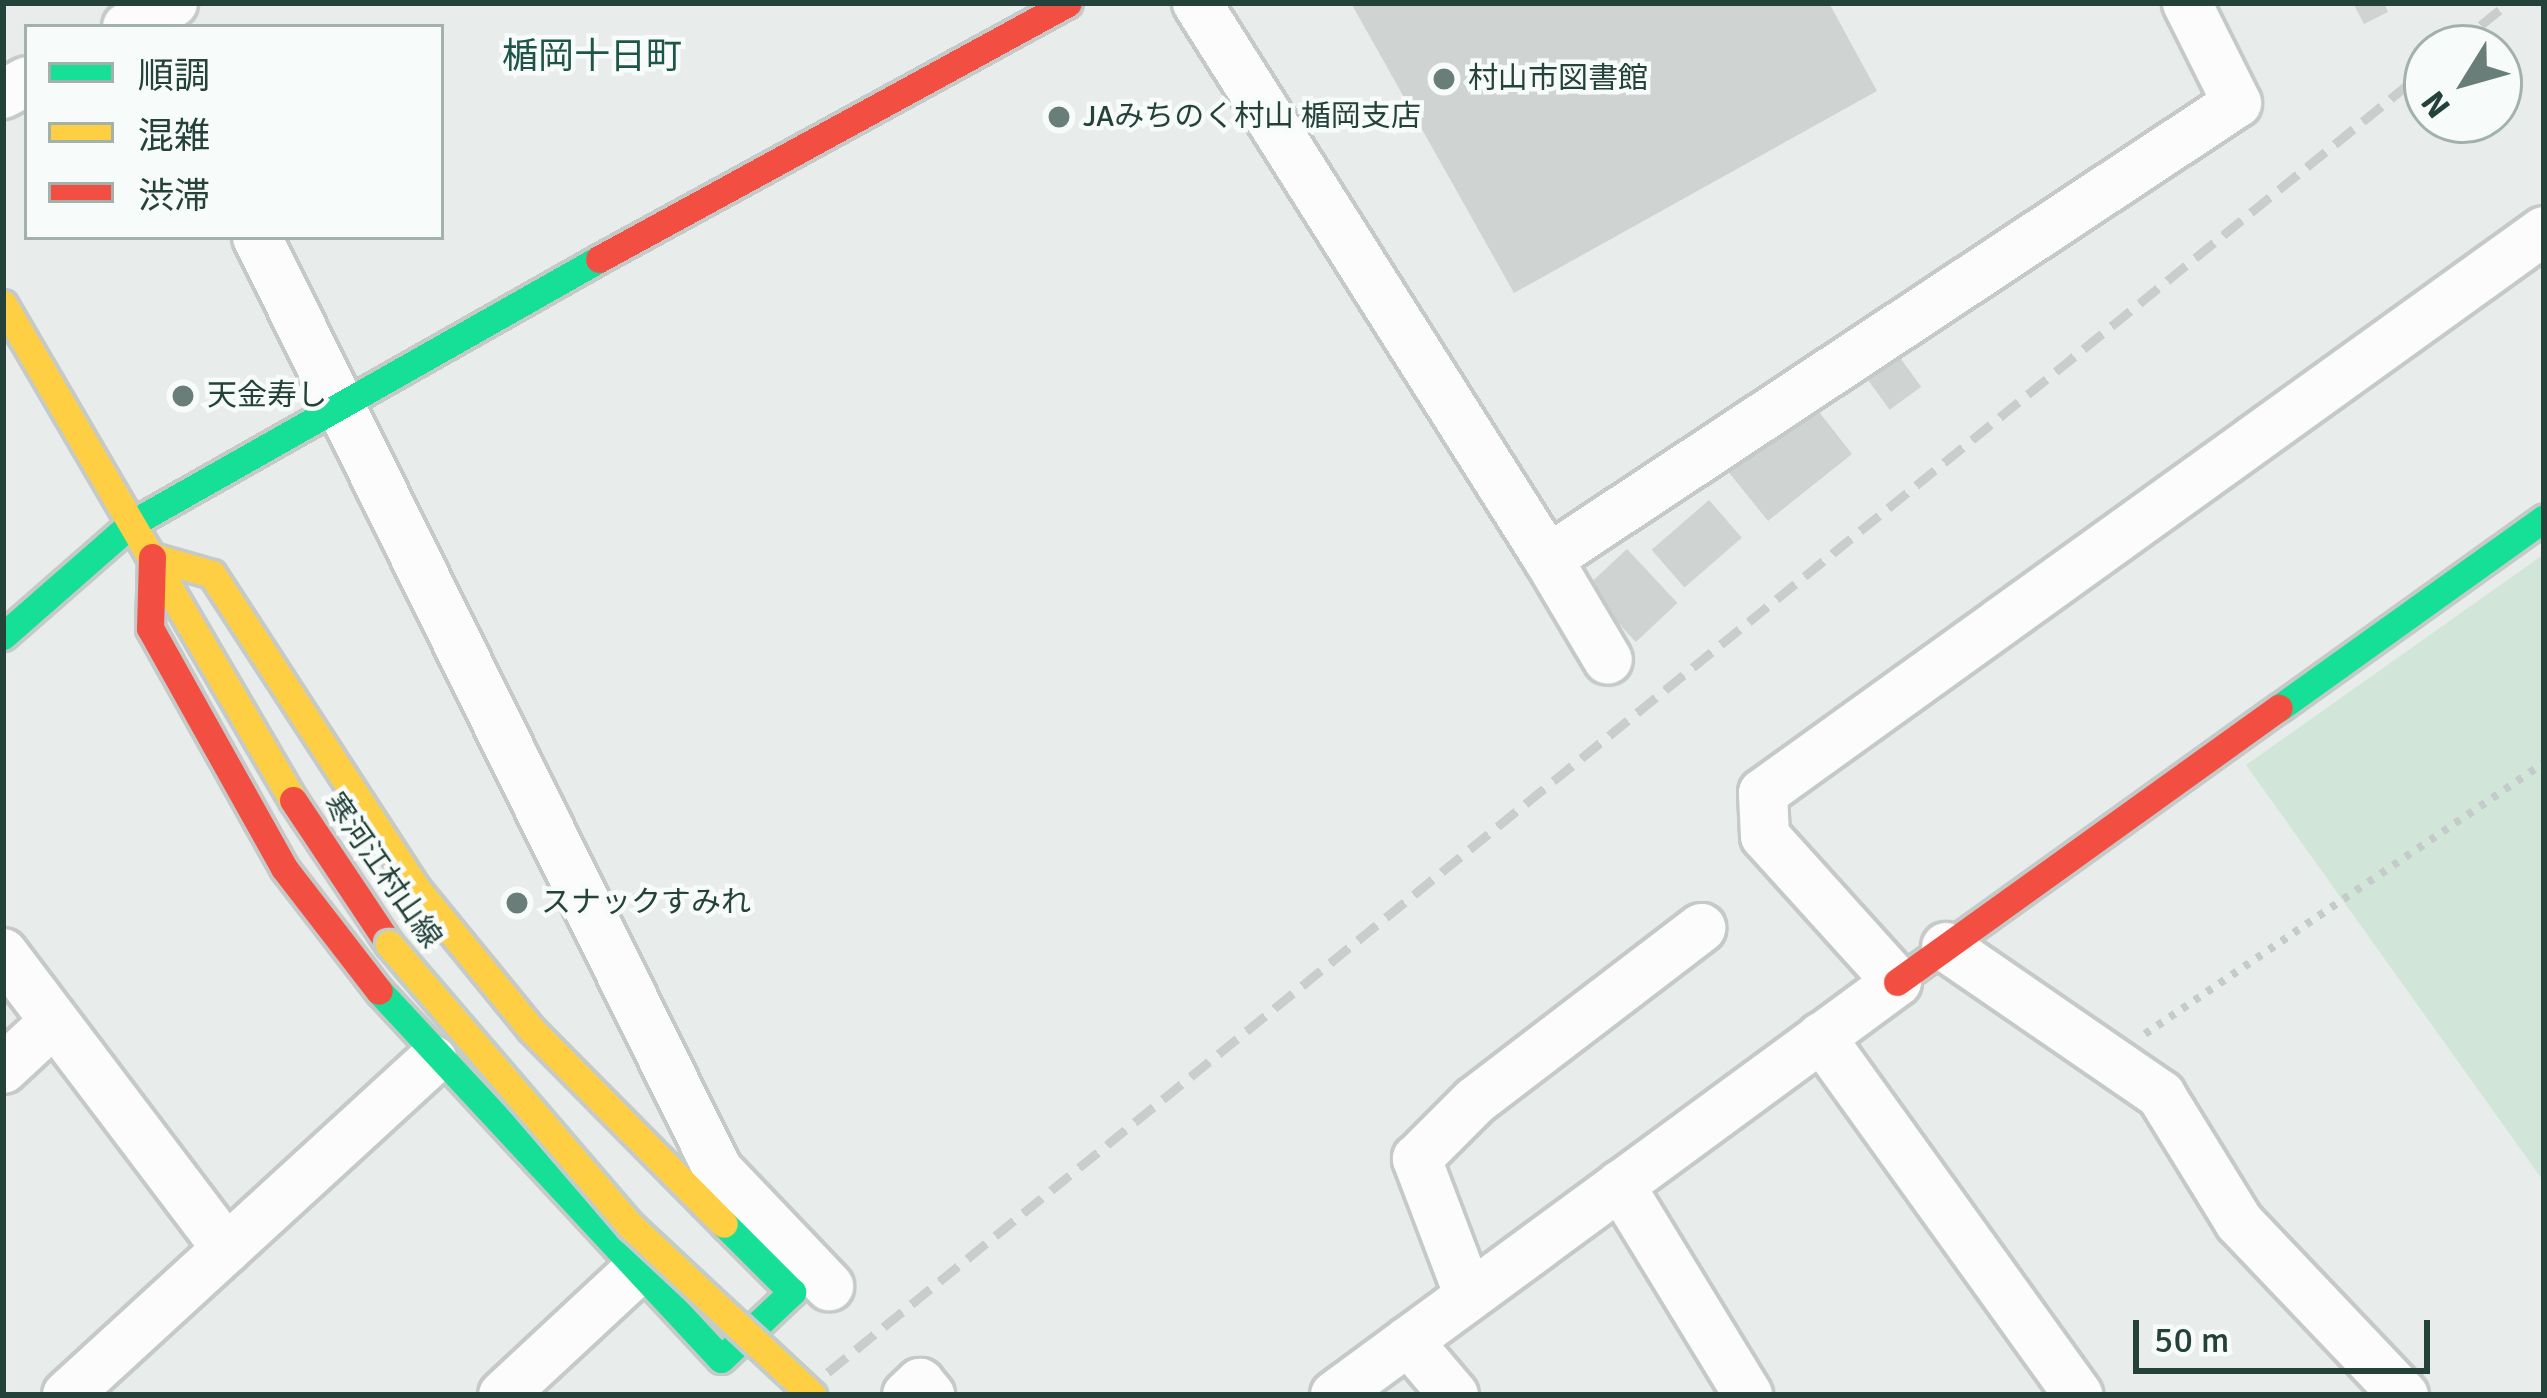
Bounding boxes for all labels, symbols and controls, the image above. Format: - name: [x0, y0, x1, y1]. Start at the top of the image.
- legend: [24, 24, 444, 240]
- north arrow: [2403, 24, 2523, 144]
- district label: 楯岡十日町: [502, 35, 682, 79]
- text: 順調: [138, 54, 210, 99]
- place label: 村山市図書館: [1468, 61, 1648, 97]
- marker: 村山市図書館: [1431, 66, 1457, 92]
- text: N: [2413, 83, 2460, 126]
- place label: JAみちのく村山 楯岡支店: [1083, 99, 1421, 135]
- marker: JAみちのく村山 楯岡支店: [1046, 104, 1072, 130]
- text: 混雑: [138, 114, 210, 159]
- text: 渋滞: [138, 174, 210, 219]
- place label: 天金寿し: [207, 378, 327, 414]
- marker: 天金寿し: [170, 383, 196, 409]
- street label: 寒河江村山線: [316, 787, 448, 955]
- place label: スナックすみれ: [541, 885, 751, 921]
- marker: スナックすみれ: [504, 890, 530, 916]
- scale bar: [2139, 1296, 2436, 1370]
- text: 50 m: [2154, 1318, 2230, 1363]

